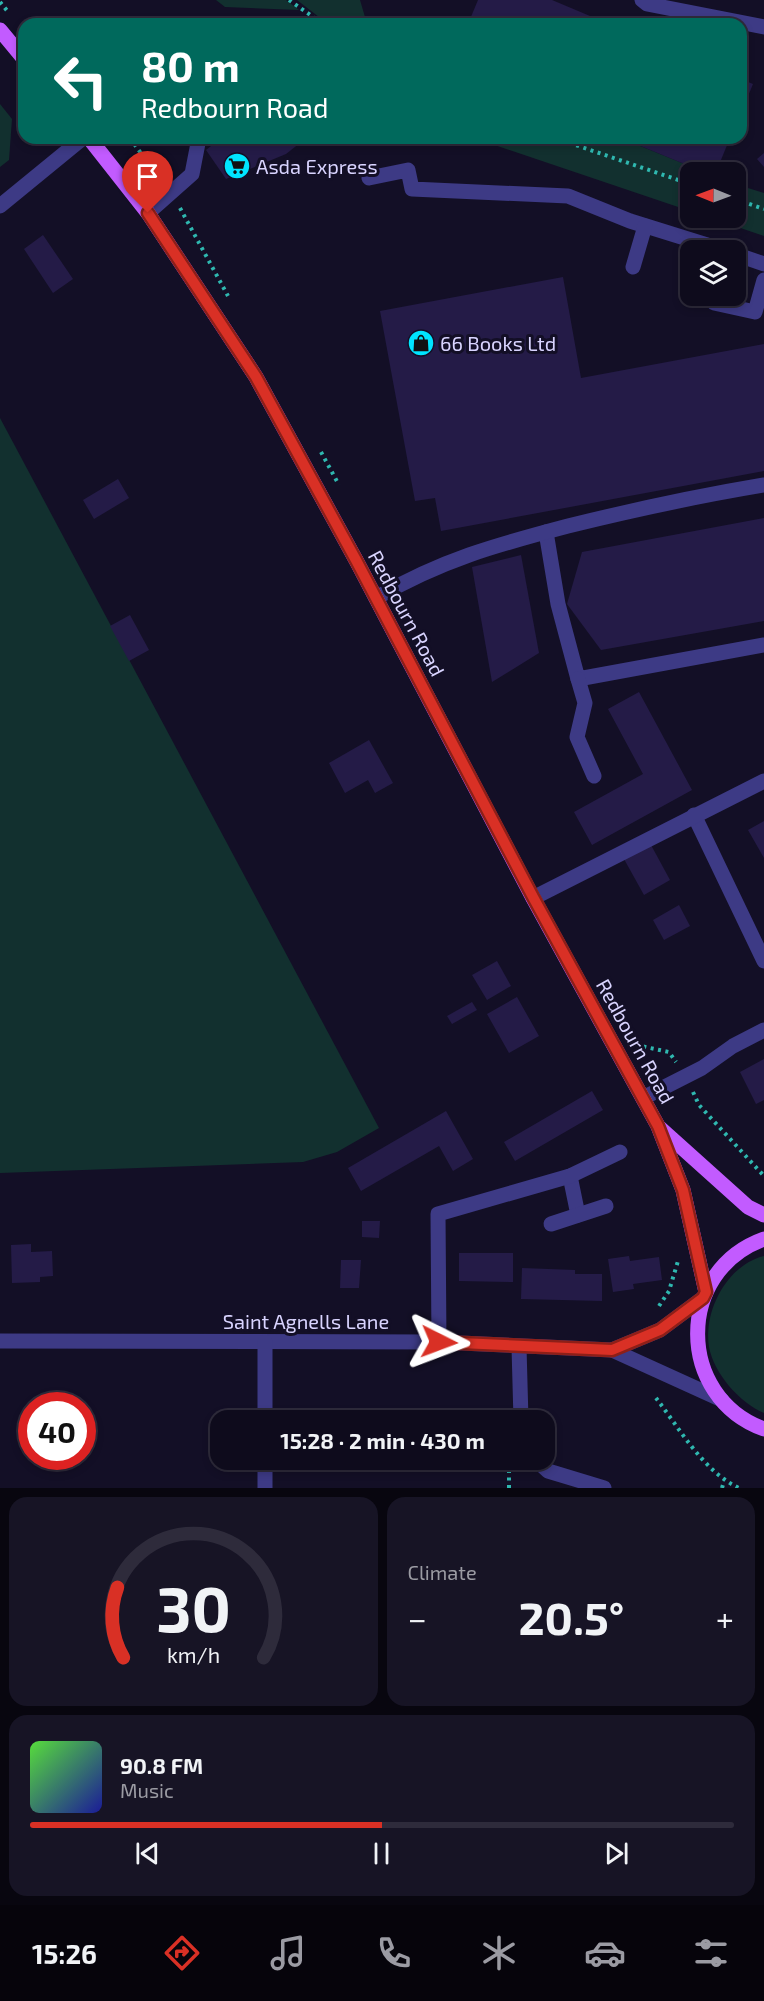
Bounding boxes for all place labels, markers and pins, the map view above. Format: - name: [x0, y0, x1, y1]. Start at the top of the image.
- pin: [122, 151, 173, 213]
- supermarket icon: Asda Express: [222, 151, 252, 181]
- place label: Asda Express: [256, 154, 378, 178]
- shop icon: 66 Books Ltd: [406, 328, 436, 358]
- place label: 66 Books Ltd: [440, 331, 556, 355]

